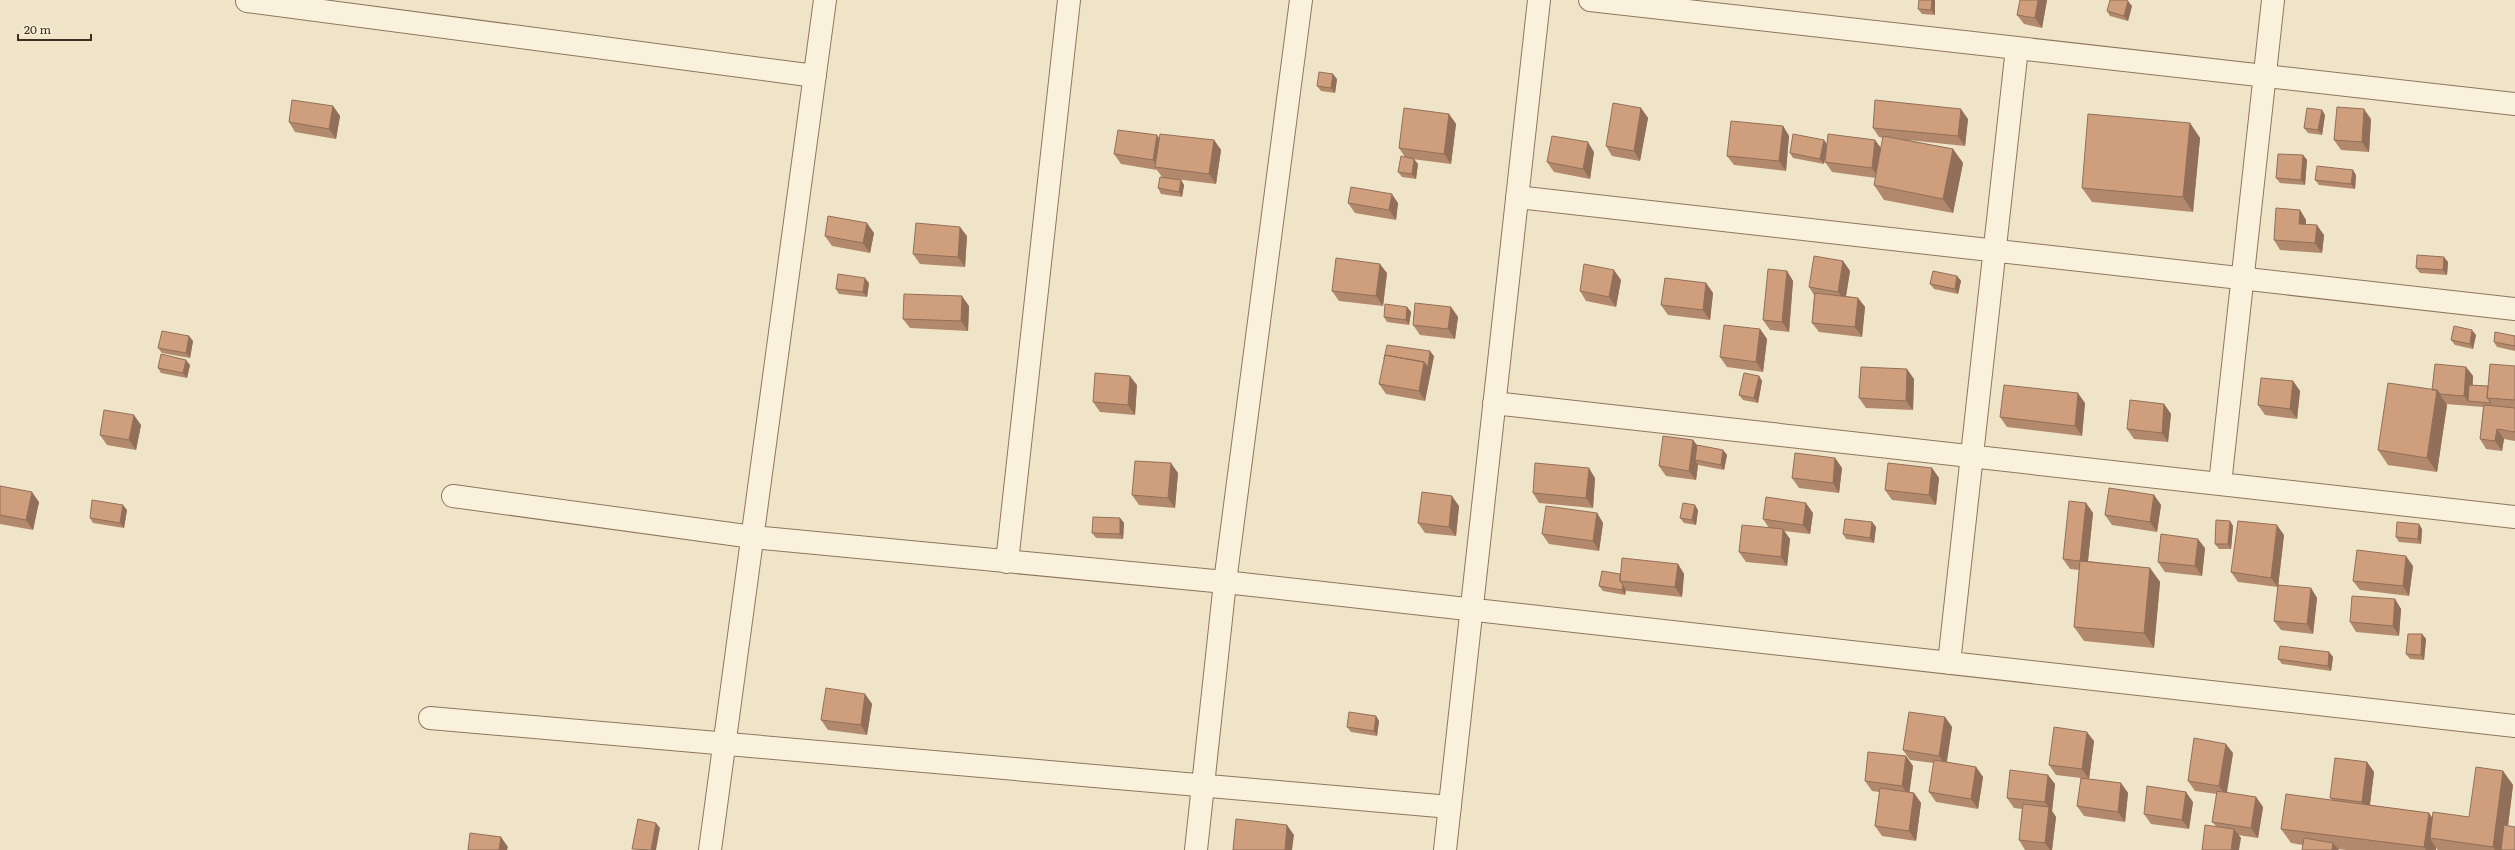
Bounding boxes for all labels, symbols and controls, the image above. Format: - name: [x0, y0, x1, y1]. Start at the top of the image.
- scale bar: [18, 16, 91, 42]
- text: 20 m: [24, 20, 51, 38]

